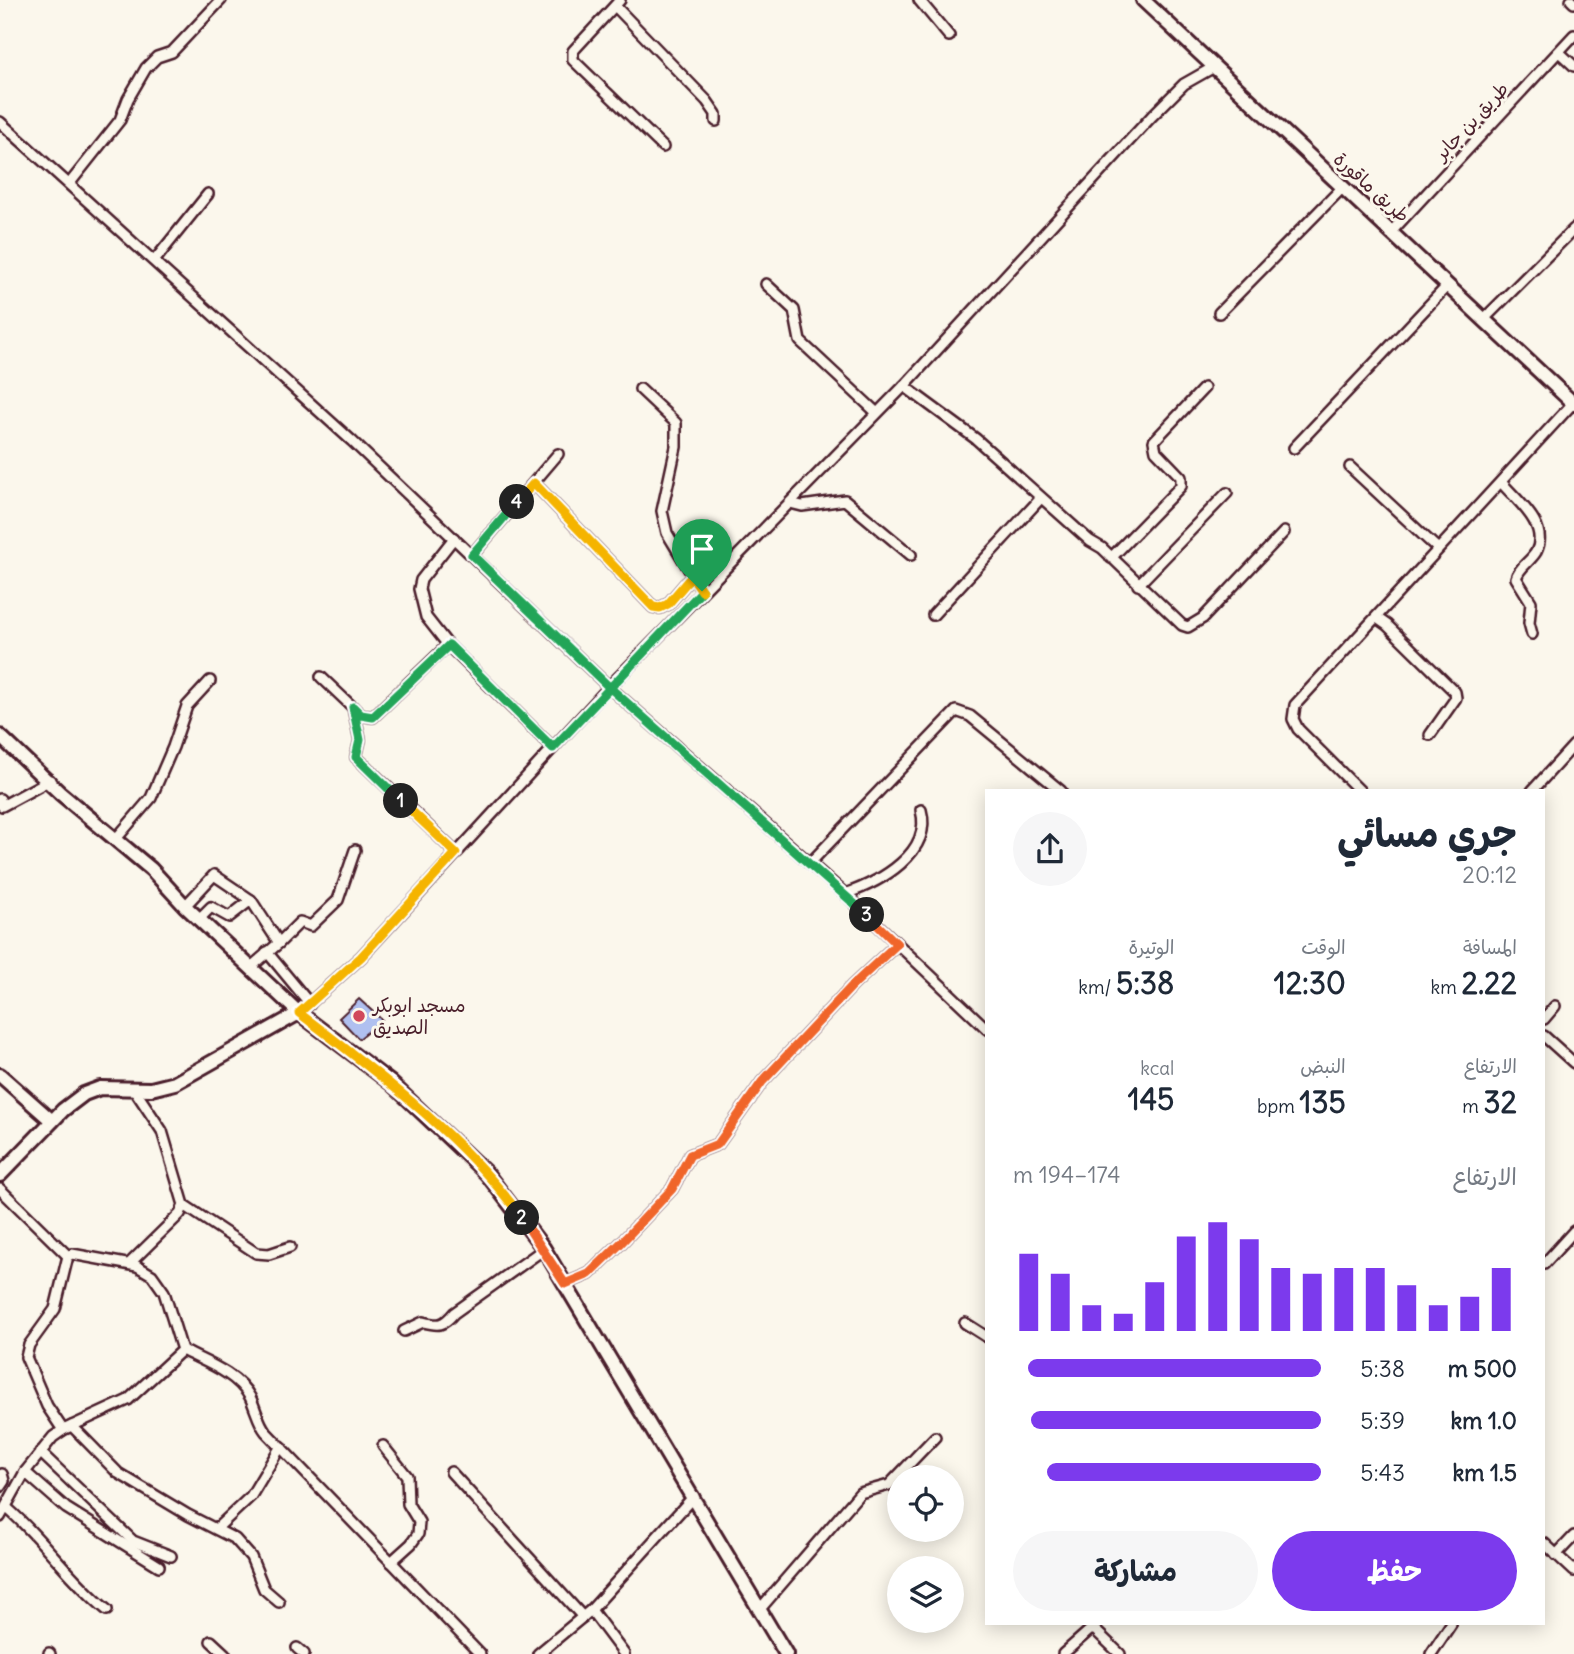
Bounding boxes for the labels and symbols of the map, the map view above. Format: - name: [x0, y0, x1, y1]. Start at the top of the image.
- street label: طريق بن جابر: [1427, 77, 1513, 167]
- street label: طريق ماقورة: [1329, 147, 1415, 227]
- pin: 4: [500, 484, 534, 520]
- pin: [672, 519, 732, 591]
- pin: 1: [384, 784, 418, 818]
- pin: 3: [850, 898, 884, 932]
- place label: مسجد ابوبكر الصديق: [371, 993, 466, 1039]
- marker: مسجد ابوبكر الصديق: [351, 1008, 367, 1024]
- pin: 2: [504, 1200, 540, 1236]

